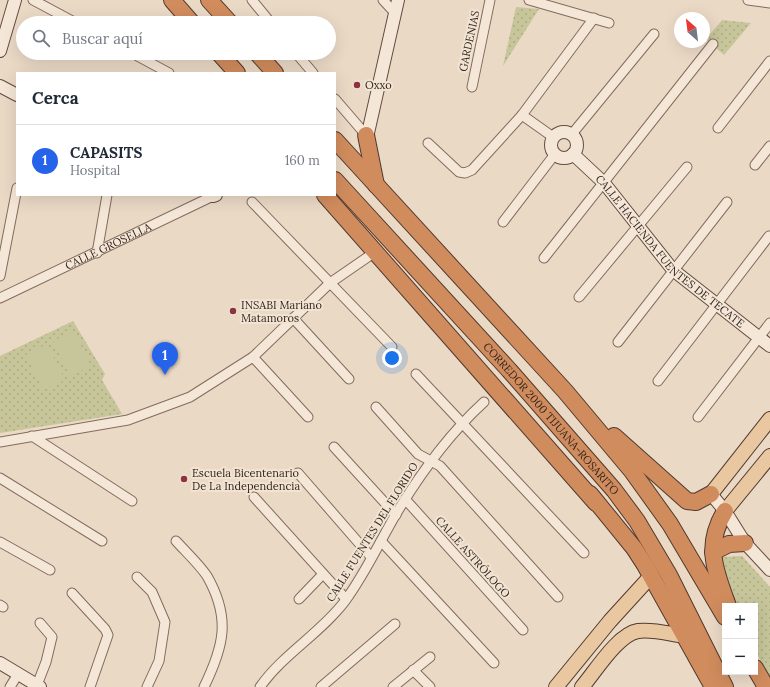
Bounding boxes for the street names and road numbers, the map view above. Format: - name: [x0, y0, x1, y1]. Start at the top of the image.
- street label: GARDENIAS: [456, 9, 482, 73]
- street label: CALLE HACIENDA FUENTES DE TECATE: [593, 172, 748, 331]
- street label: CALLE GROSELLA: [63, 219, 155, 273]
- street label: CORREDOR 2000 TIJUANA-ROSARITO: [480, 340, 622, 498]
- street label: CALLE FUENTES DEL FLORIDO: [323, 459, 421, 604]
- street label: CALLE ASTRÓLOGO: [433, 513, 513, 601]

